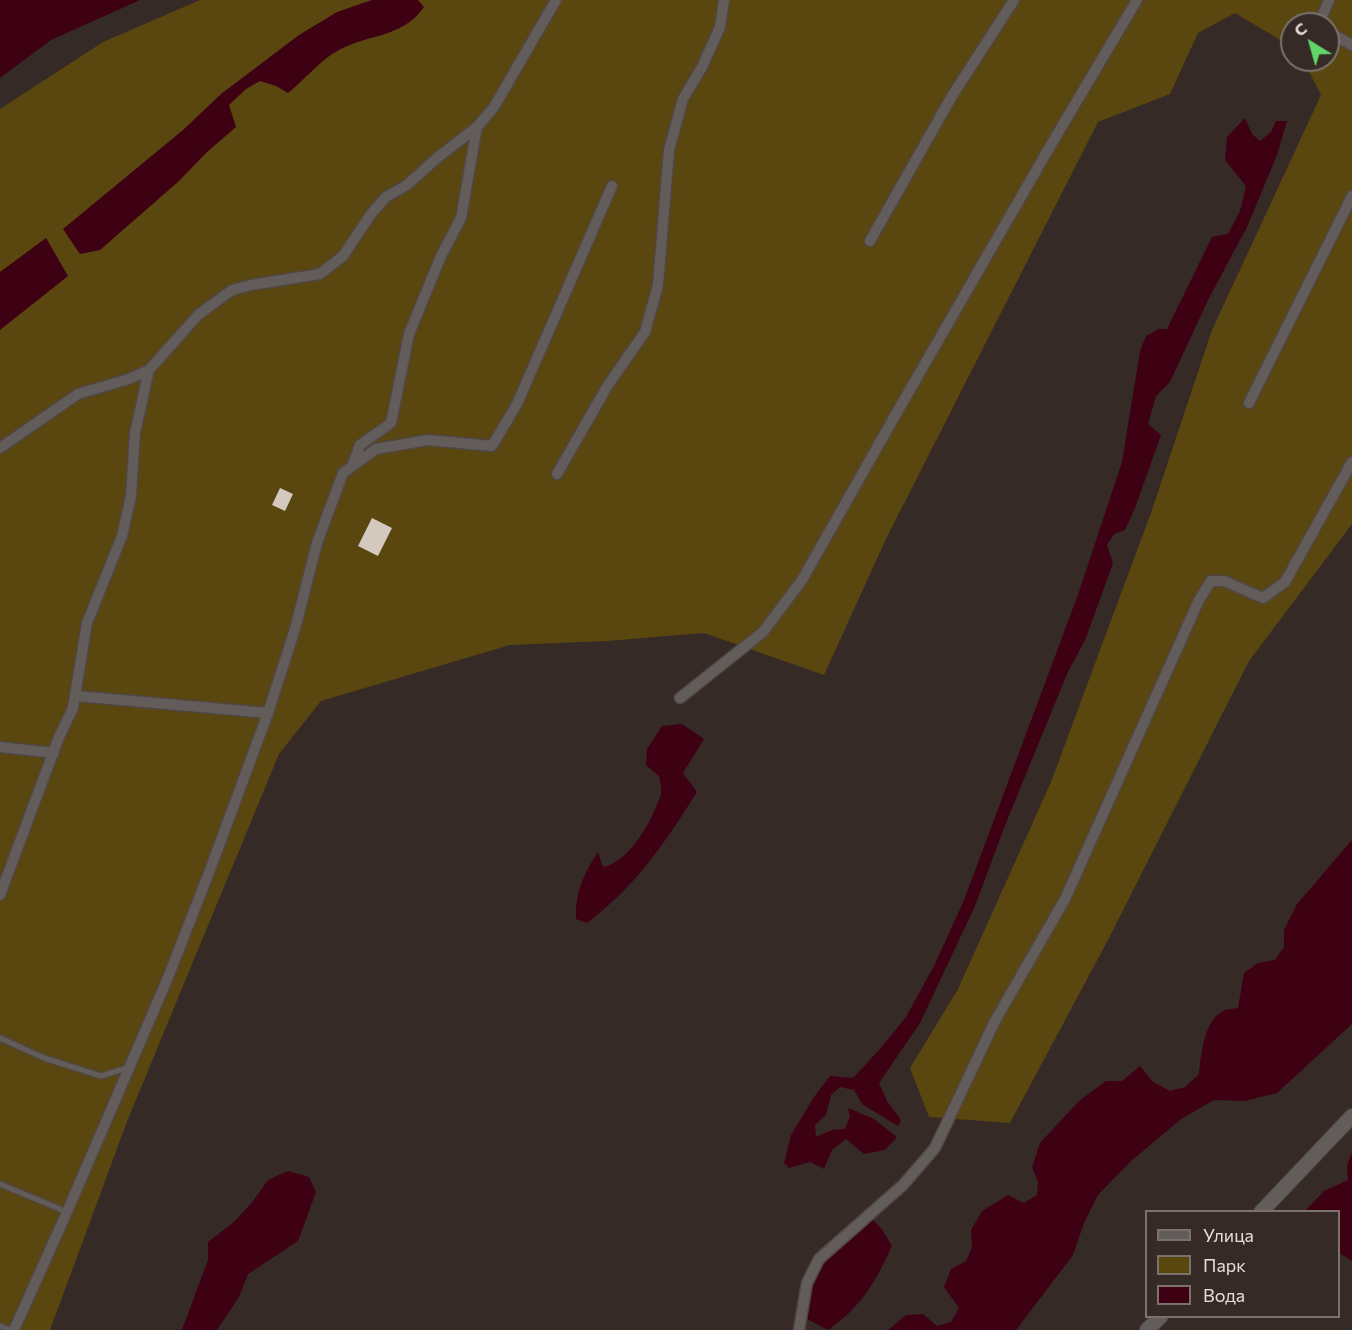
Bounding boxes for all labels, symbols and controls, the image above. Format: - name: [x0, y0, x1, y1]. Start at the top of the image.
- north arrow: [1280, 12, 1340, 72]
- text: С: [1290, 18, 1310, 40]
- legend: [1145, 1210, 1340, 1318]
- text: Улица: [1203, 1224, 1254, 1246]
- text: Парк: [1203, 1254, 1246, 1276]
- text: Вода: [1203, 1284, 1245, 1306]

